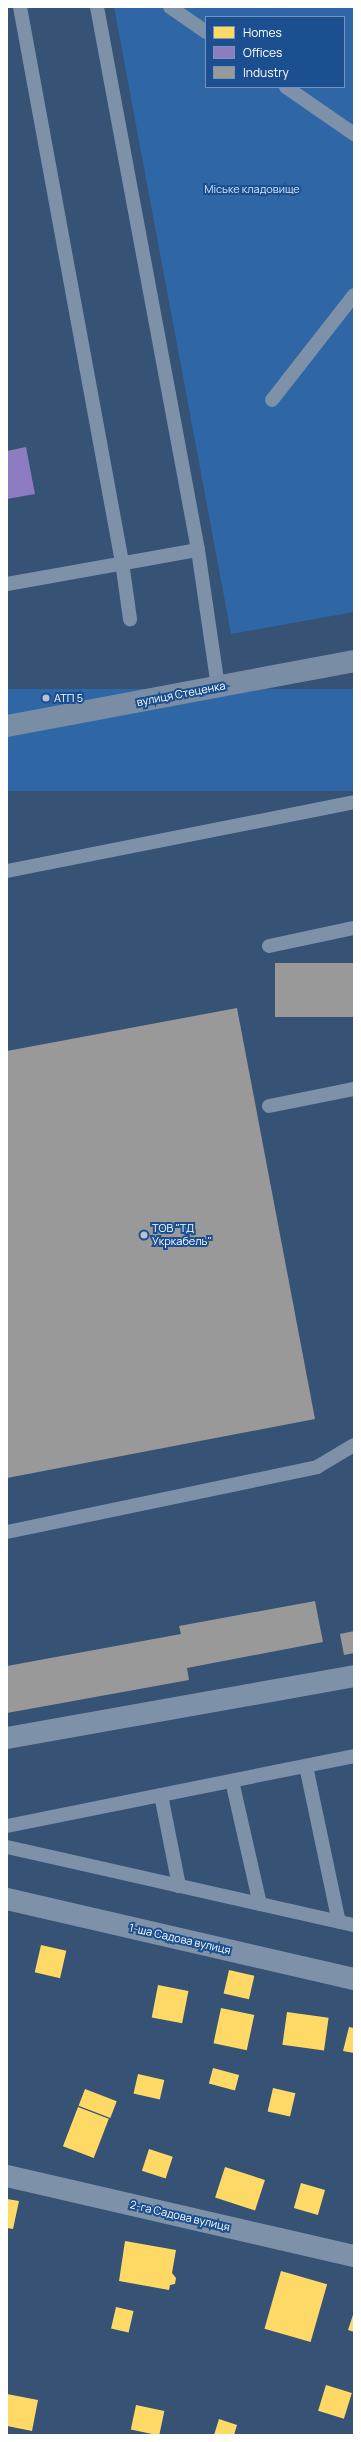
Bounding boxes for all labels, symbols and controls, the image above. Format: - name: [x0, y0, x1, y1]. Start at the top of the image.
- legend: [205, 16, 345, 88]
- text: Homes: [243, 24, 282, 41]
- text: Offices: [243, 44, 282, 61]
- text: Industry: [243, 64, 289, 81]
- park label: Міське кладовище: [204, 182, 300, 196]
- street label: вулиця Стеценка: [135, 679, 227, 709]
- place label: АТП 5: [54, 691, 83, 705]
- marker: АТП 5: [41, 693, 51, 703]
- place label: ТОВ "ТД Укркабель": [152, 1222, 212, 1248]
- marker: ТОВ "ТД Укркабель": [139, 1230, 149, 1240]
- street label: 1-ша Садова вулиця: [128, 1921, 232, 1957]
- street label: 2-га Садова вулиця: [129, 2198, 231, 2234]

